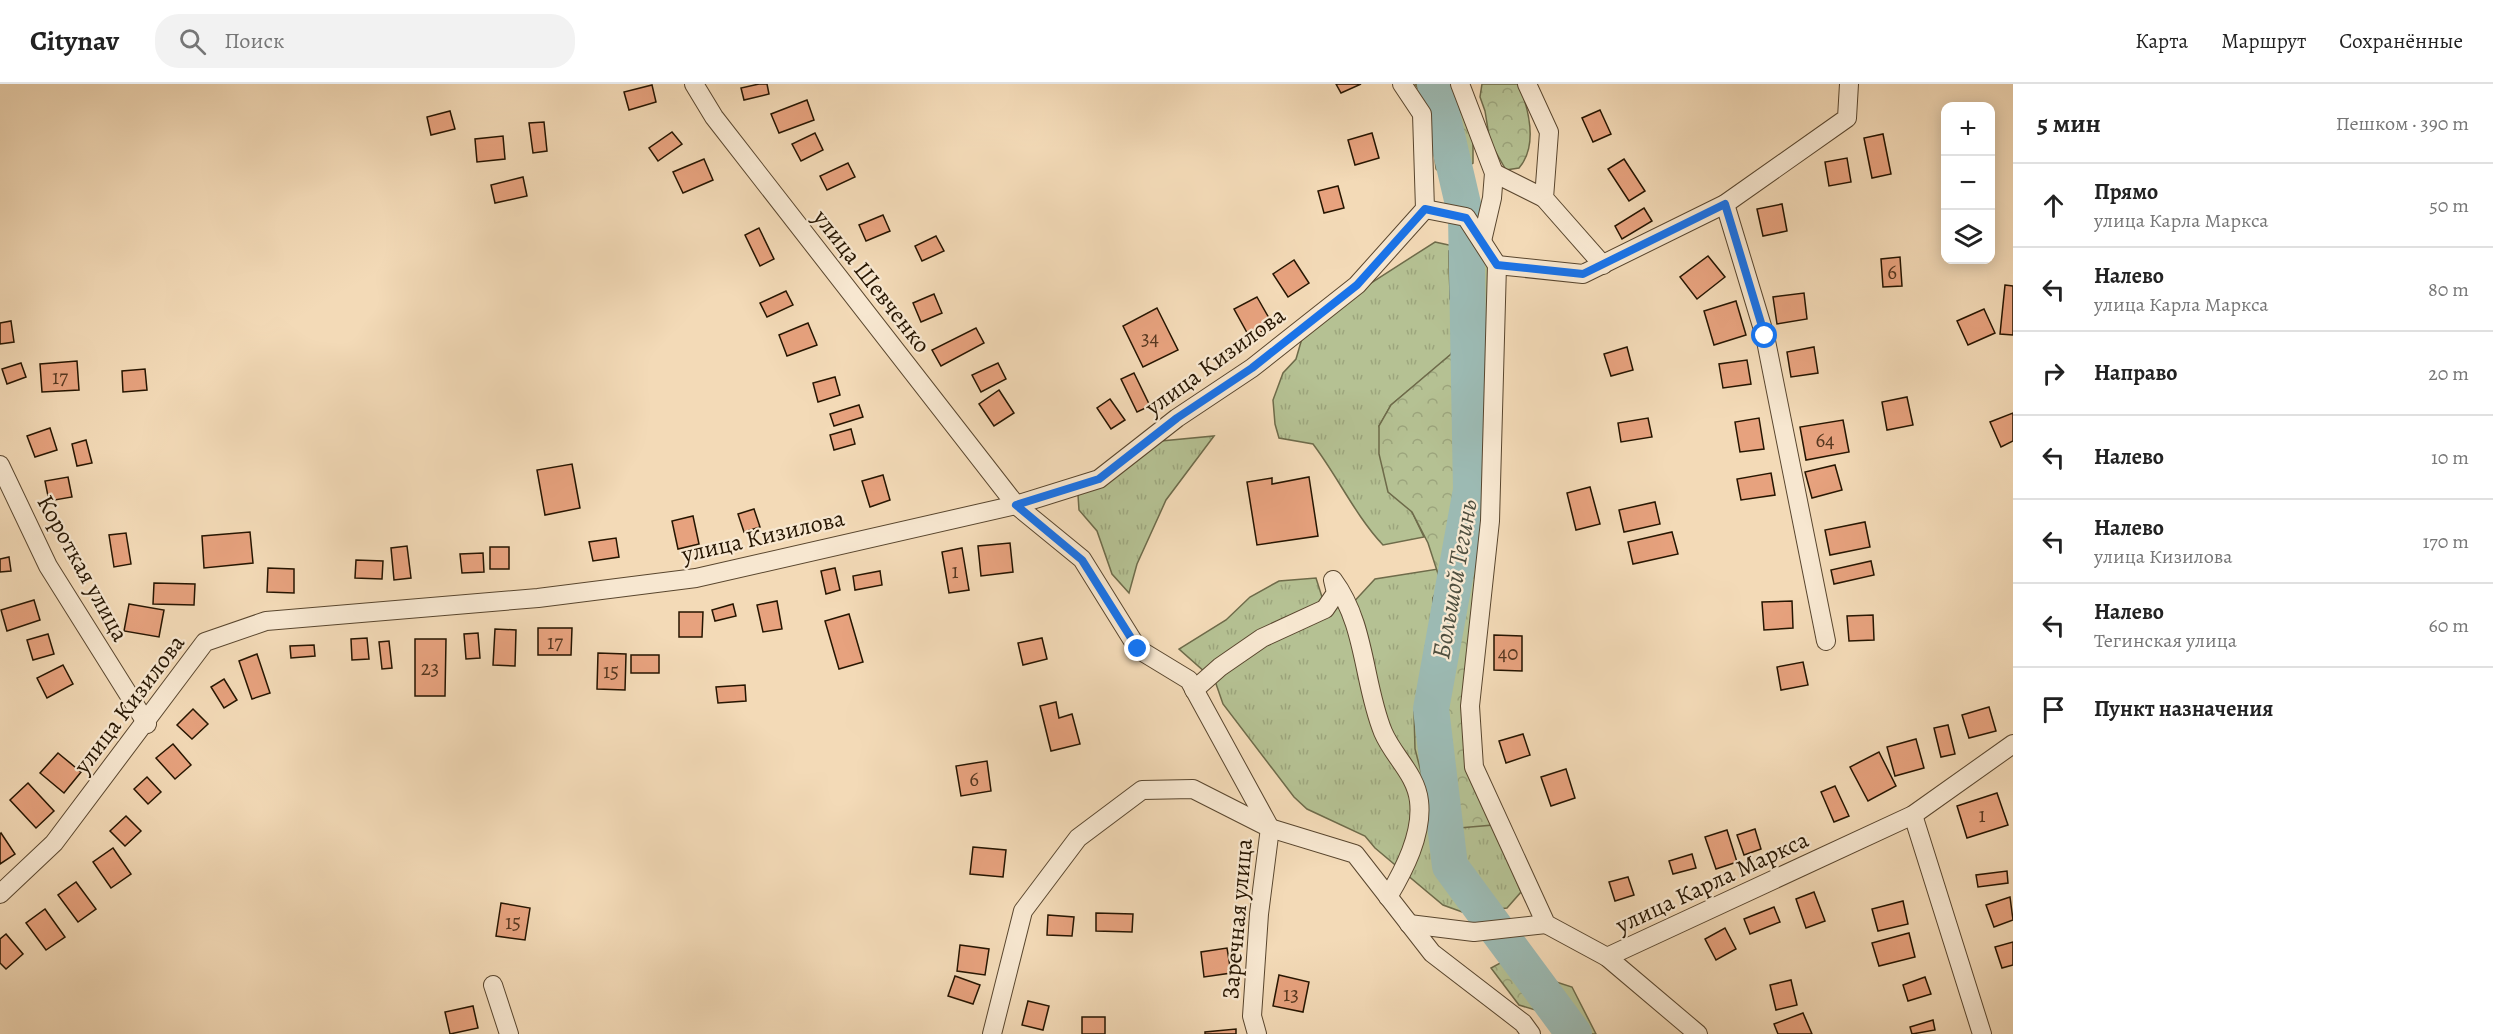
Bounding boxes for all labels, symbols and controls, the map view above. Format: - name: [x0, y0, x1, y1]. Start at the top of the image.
- search box: [155, 14, 575, 68]
- text: Citynav: [30, 22, 119, 60]
- icon: search: [176, 25, 209, 58]
- text: Поиск: [224, 26, 284, 56]
- text: Карта: [2135, 27, 2188, 55]
- text: Маршрут: [2221, 27, 2306, 55]
- text: Сохранённые: [2339, 27, 2463, 55]
- map controls: [1941, 102, 1995, 264]
- button: +: [1941, 102, 1995, 156]
- text: 5 мин: [2037, 106, 2101, 141]
- text: Пешком · 390 m: [2336, 110, 2469, 137]
- button: −: [1941, 156, 1995, 210]
- text: Прямо: [2094, 177, 2158, 207]
- icon: ahead: [2037, 189, 2070, 222]
- text: 50 m: [2429, 192, 2469, 219]
- street label: улица Шевченко: [805, 202, 938, 359]
- text: улица Карла Маркса: [2094, 207, 2269, 234]
- button: layers: [1941, 210, 1995, 264]
- house number: 6: [1887, 258, 1897, 286]
- text: Налево: [2094, 261, 2164, 291]
- icon: left: [2037, 273, 2070, 306]
- text: 80 m: [2428, 276, 2469, 303]
- text: улица Карла Маркса: [2094, 291, 2269, 318]
- street label: улица Кизилова: [1138, 299, 1292, 423]
- route start: [1751, 322, 1777, 348]
- house number: 34: [1141, 324, 1159, 352]
- icon: right: [2037, 357, 2070, 390]
- text: Направо: [2094, 358, 2177, 388]
- text: 20 m: [2428, 360, 2469, 387]
- house number: 17: [52, 363, 68, 391]
- house number: 64: [1815, 426, 1835, 454]
- icon: left: [2037, 441, 2070, 474]
- text: Налево: [2094, 442, 2164, 472]
- text: 10 m: [2431, 444, 2469, 471]
- street label: Короткая улица: [30, 489, 136, 647]
- water label: Большой Тегинь: [1423, 496, 1486, 662]
- street label: улица Кизилова: [677, 502, 848, 571]
- text: Налево: [2094, 513, 2164, 543]
- icon: left: [2037, 525, 2070, 558]
- text: 170 m: [2423, 528, 2469, 555]
- text: улица Кизилова: [2094, 543, 2233, 570]
- house number: 1: [951, 557, 959, 585]
- text: Налево: [2094, 597, 2164, 627]
- icon: left: [2037, 609, 2070, 642]
- text: 60 m: [2429, 612, 2469, 639]
- text: Тегинская улица: [2094, 627, 2237, 654]
- street label: улица Кизилова: [66, 628, 192, 781]
- house number: 17: [547, 628, 563, 656]
- route end: [1124, 635, 1150, 661]
- house number: 40: [1498, 639, 1518, 667]
- house number: 23: [421, 654, 439, 682]
- house number: 15: [603, 657, 619, 685]
- icon: arrive: [2037, 693, 2070, 726]
- text: Пункт назначения: [2094, 694, 2273, 724]
- house number: 6: [969, 765, 979, 793]
- house number: 1: [1978, 801, 1986, 829]
- street label: улица Карла Маркса: [1609, 823, 1814, 941]
- street label: Заречная улица: [1214, 837, 1260, 1001]
- house number: 15: [505, 908, 521, 936]
- house number: 13: [1283, 980, 1299, 1008]

